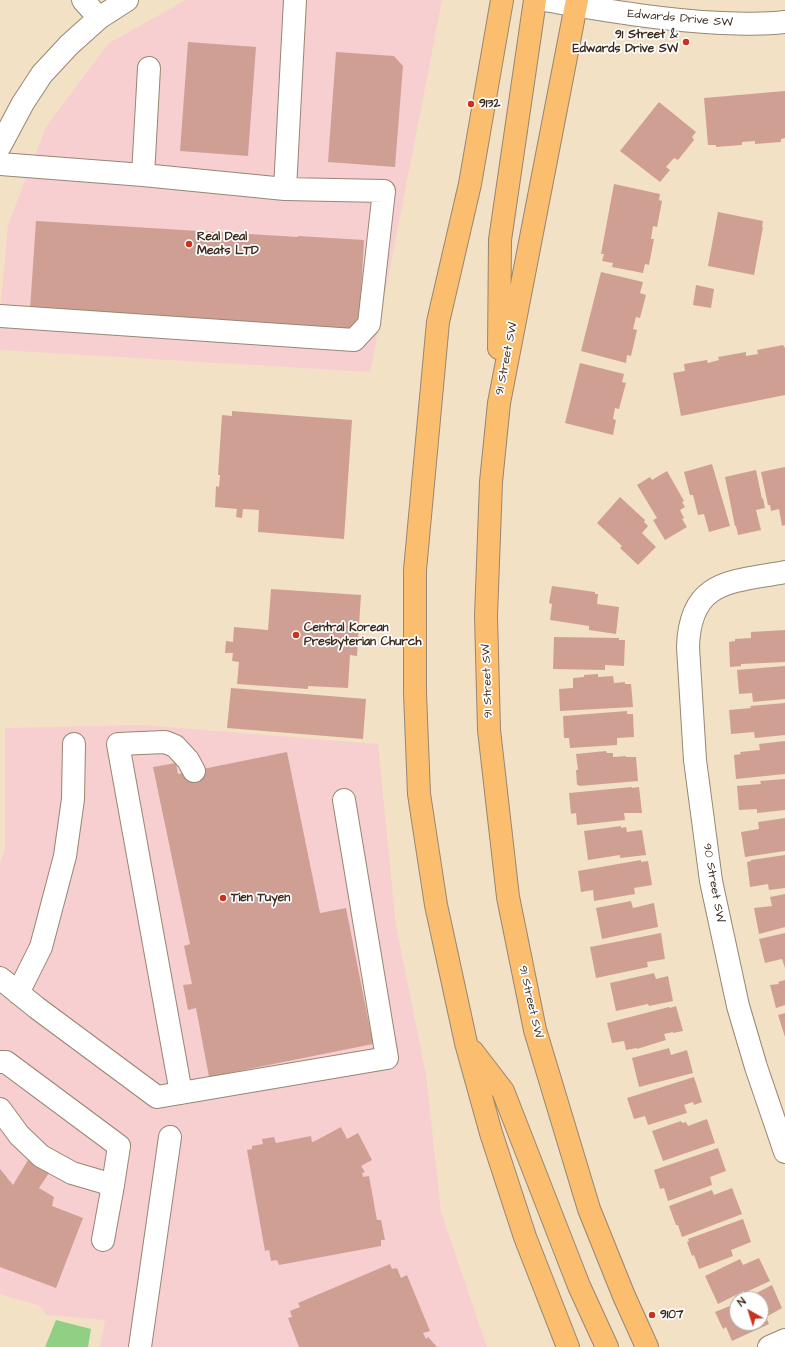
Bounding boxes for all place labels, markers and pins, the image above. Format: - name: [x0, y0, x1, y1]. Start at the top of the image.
- place label: 91 Street & Edwards Drive SW: [573, 28, 678, 56]
- marker: 91 Street & Edwards Drive SW: [681, 37, 691, 47]
- place label: 9132: [479, 97, 500, 111]
- marker: 9132: [466, 99, 476, 109]
- place label: Real Deal Meats LTD: [197, 230, 259, 258]
- marker: Real Deal Meats LTD: [184, 239, 194, 249]
- place label: Central Korean Presbyterian Church: [304, 621, 421, 649]
- marker: Central Korean Presbyterian Church: [291, 630, 301, 640]
- place label: Tien Tuyen: [231, 891, 290, 905]
- marker: Tien Tuyen: [218, 893, 228, 903]
- place label: 9107: [660, 1308, 683, 1322]
- marker: 9107: [647, 1310, 657, 1320]

